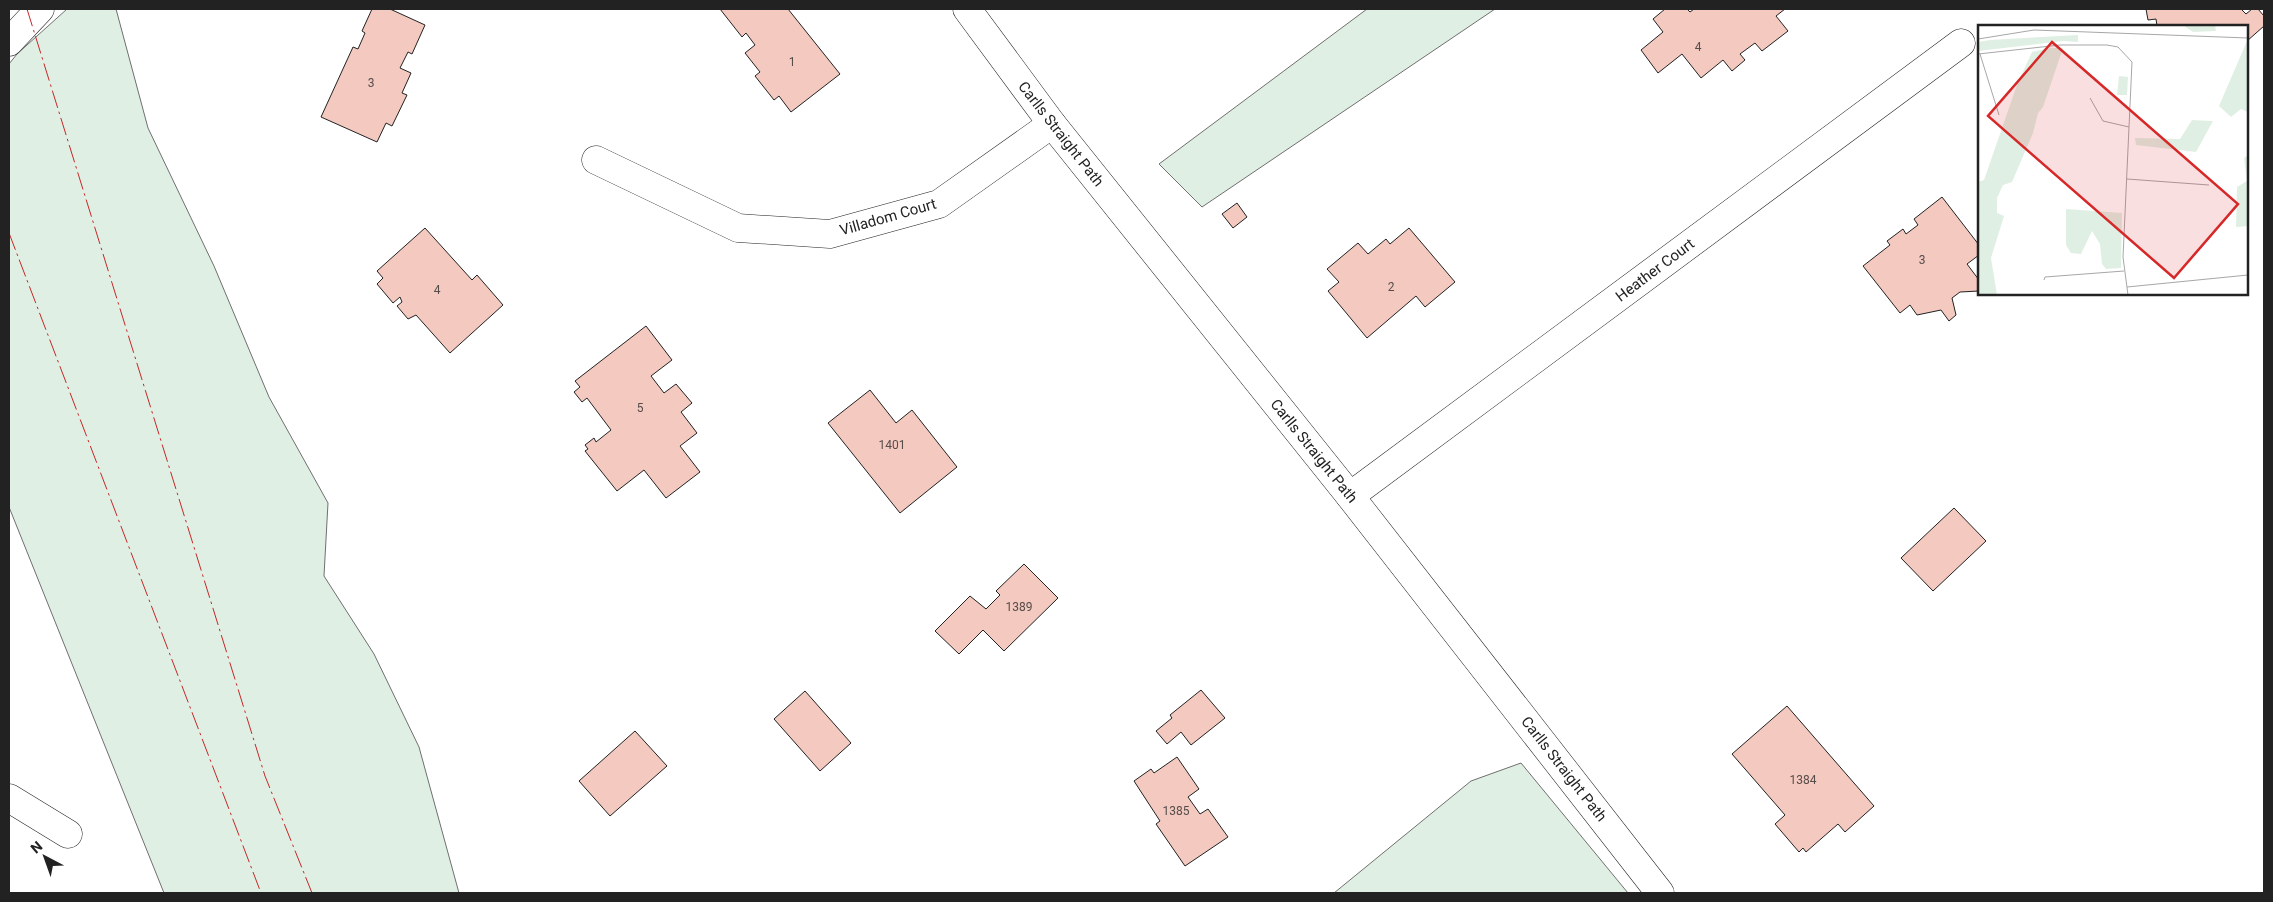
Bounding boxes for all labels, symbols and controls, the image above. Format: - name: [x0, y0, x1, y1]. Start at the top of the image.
- inset map: [1978, 25, 2248, 295]
- house number: 4: [1695, 40, 1702, 54]
- house number: 1: [789, 55, 795, 69]
- house number: 3: [368, 76, 374, 90]
- street label: Carlls Straight Path: [1014, 78, 1108, 190]
- street label: Villadom Court: [838, 195, 938, 239]
- street label: Heather Court: [1612, 235, 1698, 305]
- house number: 3: [1919, 253, 1925, 267]
- house number: 2: [1388, 280, 1395, 294]
- house number: 4: [434, 283, 441, 297]
- street label: Carlls Straight Path: [1267, 396, 1361, 506]
- house number: 5: [637, 401, 644, 415]
- house number: 1401: [879, 438, 905, 452]
- house number: 1389: [1006, 600, 1032, 614]
- street label: Carlls Straight Path: [1517, 713, 1611, 825]
- house number: 1384: [1790, 773, 1817, 787]
- house number: 1385: [1163, 804, 1190, 818]
- north arrow: [20, 832, 70, 882]
- text: N: [27, 838, 45, 856]

